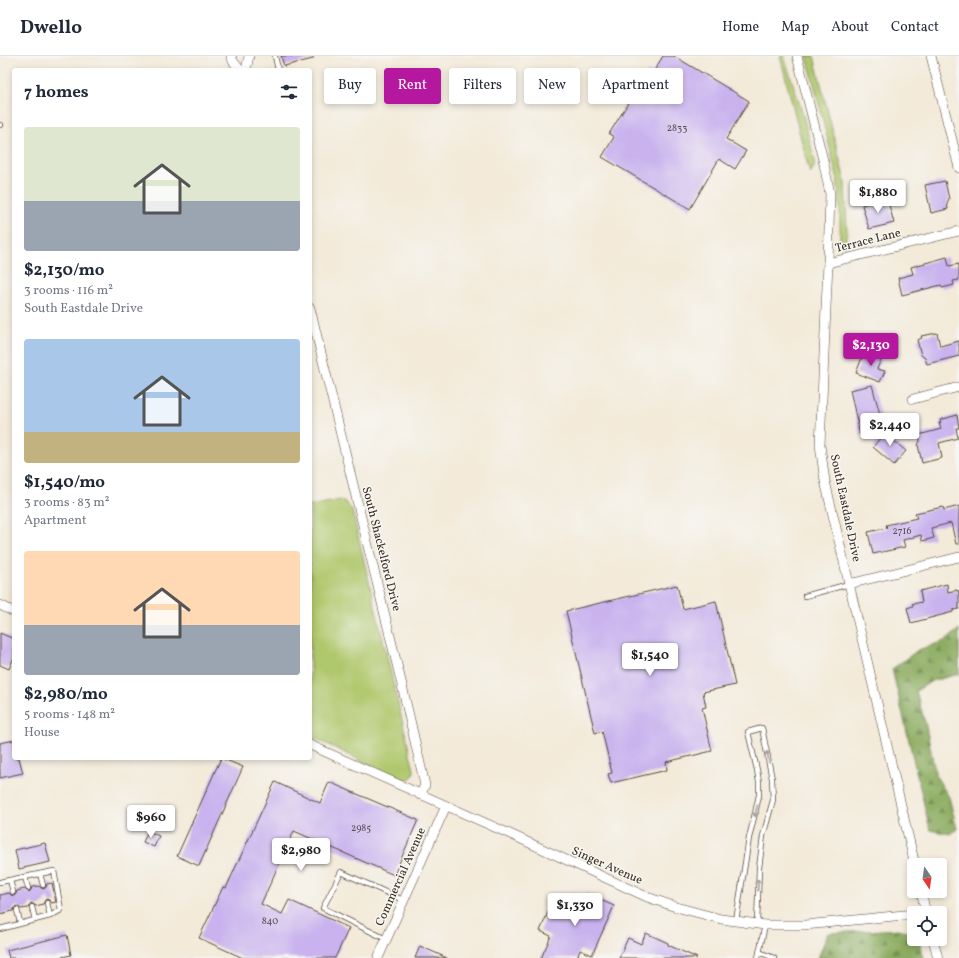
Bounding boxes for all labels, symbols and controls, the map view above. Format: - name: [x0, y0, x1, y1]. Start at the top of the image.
- text: Dwello: [20, 15, 82, 41]
- text: Home: [722, 18, 759, 37]
- text: Map: [781, 18, 809, 37]
- text: About: [831, 18, 869, 37]
- text: Contact: [891, 18, 939, 37]
- chip: Buy: [324, 68, 376, 104]
- chip: Rent: [384, 68, 441, 104]
- chip: Filters: [449, 68, 516, 104]
- chip: New: [524, 68, 580, 104]
- chip: Apartment: [588, 68, 683, 104]
- text: 7 homes: [24, 81, 89, 104]
- icon: filters: [278, 81, 300, 103]
- house number: 2833: [667, 121, 687, 135]
- icon: home: [126, 153, 198, 225]
- pin: $1,880: [845, 180, 911, 214]
- text: $1,880: [859, 184, 897, 202]
- street label: Terrace Lane: [834, 225, 903, 257]
- text: $2,130/mo: [24, 259, 104, 282]
- text: 3 rooms · 116 m²: [24, 282, 113, 300]
- text: South Eastdale Drive: [24, 300, 143, 318]
- pin: $2,130: [838, 333, 904, 367]
- text: $2,130: [852, 337, 890, 355]
- icon: home: [126, 365, 198, 437]
- pin: $2,440: [857, 413, 923, 447]
- text: $2,440: [869, 417, 911, 435]
- street label: South Eastdale Drive: [826, 453, 864, 564]
- text: $1,540/mo: [24, 471, 105, 494]
- street label: South Shackelford Drive: [358, 485, 404, 613]
- text: 3 rooms · 83 m²: [24, 494, 110, 512]
- text: Apartment: [24, 512, 87, 530]
- house number: 2716: [893, 524, 911, 538]
- icon: home: [126, 577, 198, 649]
- pin: $1,540: [617, 643, 683, 677]
- text: $1,540: [631, 647, 669, 665]
- text: $2,980/mo: [24, 683, 108, 706]
- text: 5 rooms · 148 m²: [24, 706, 115, 724]
- text: House: [24, 724, 60, 742]
- one-way arrow: [764, 751, 772, 764]
- one-way arrow: [751, 804, 759, 817]
- pin: $960: [127, 805, 175, 839]
- text: $960: [136, 809, 166, 827]
- house number: 2985: [351, 821, 371, 835]
- street label: Commercial Avenue: [372, 825, 430, 929]
- pin: $2,980: [268, 838, 334, 872]
- text: $2,980: [281, 842, 321, 860]
- street label: Singer Avenue: [569, 843, 645, 889]
- north arrow: [907, 858, 947, 898]
- map controls: [907, 858, 947, 946]
- one-way arrow: [754, 879, 762, 892]
- pin: $1,330: [542, 893, 608, 927]
- text: $1,330: [556, 897, 594, 915]
- button: locate: [907, 906, 947, 946]
- house number: 840: [262, 914, 278, 928]

